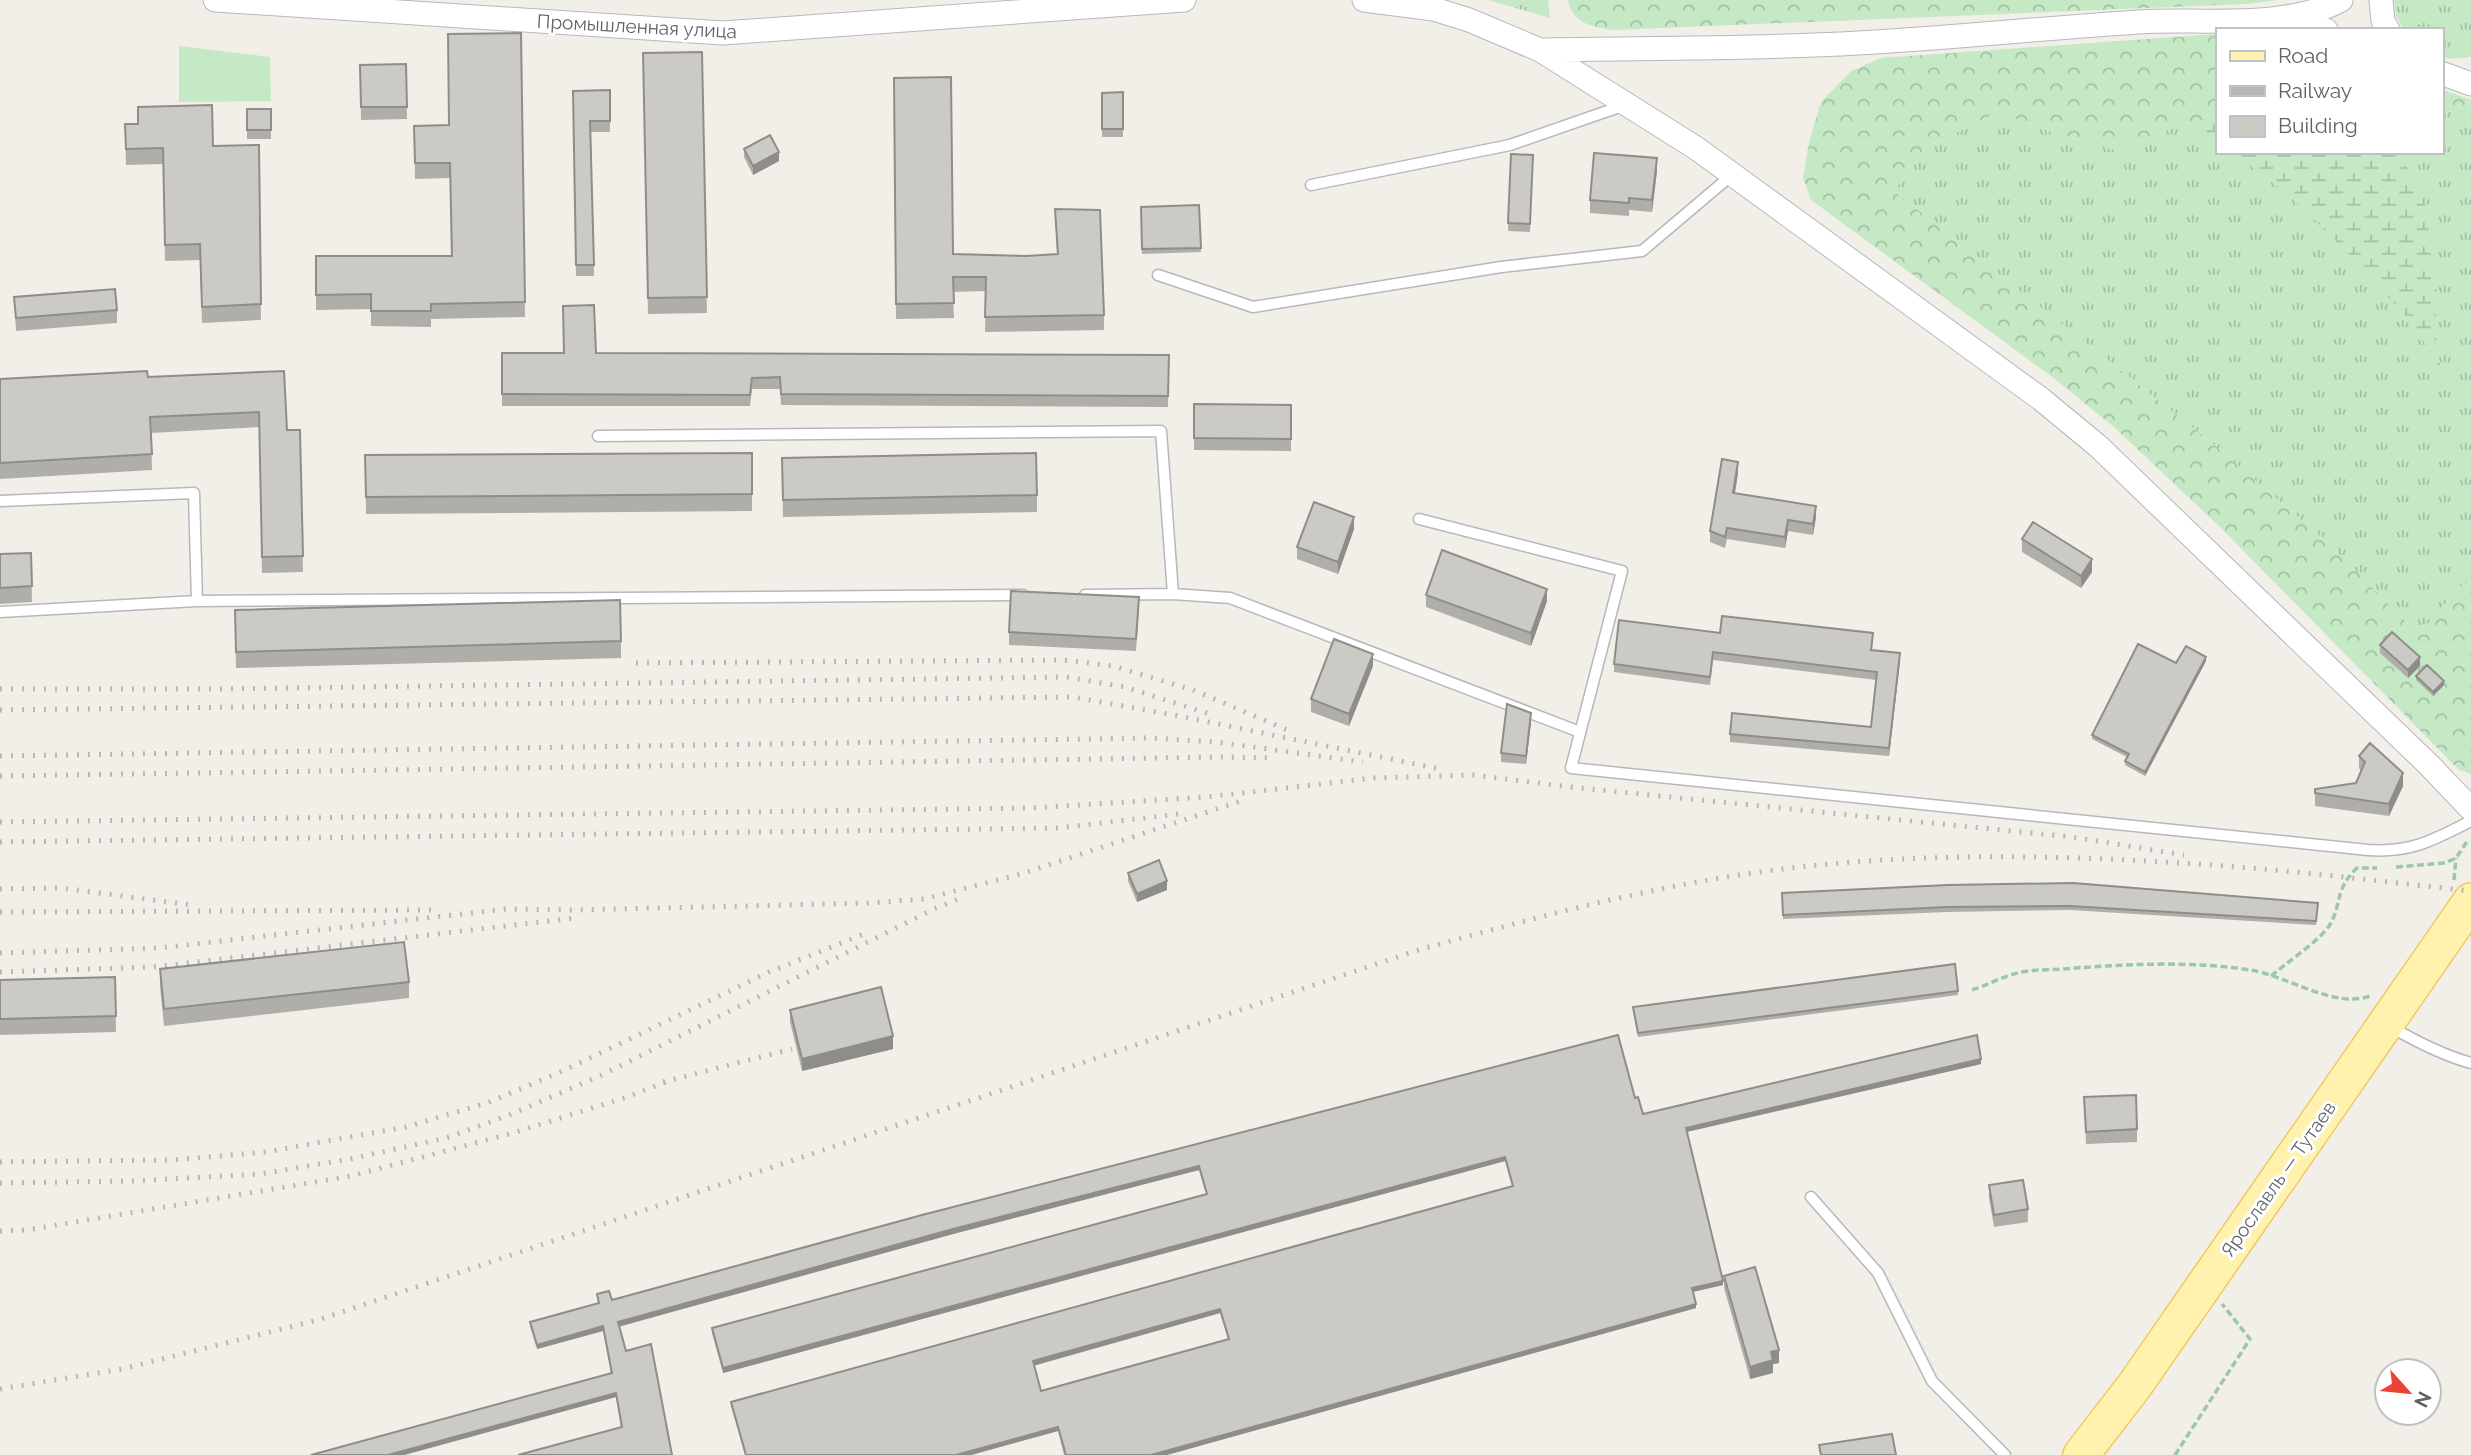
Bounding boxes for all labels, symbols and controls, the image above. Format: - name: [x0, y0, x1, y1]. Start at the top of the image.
- street label: Промышленная улица: [536, 10, 738, 42]
- legend: [2216, 28, 2443, 154]
- text: Road: [2278, 43, 2328, 68]
- text: Railway: [2278, 78, 2352, 103]
- text: Building: [2278, 113, 2358, 138]
- street label: Ярославль — Тутаев: [2216, 1097, 2340, 1261]
- north arrow: [2373, 1357, 2443, 1427]
- text: N: [2410, 1388, 2436, 1411]

